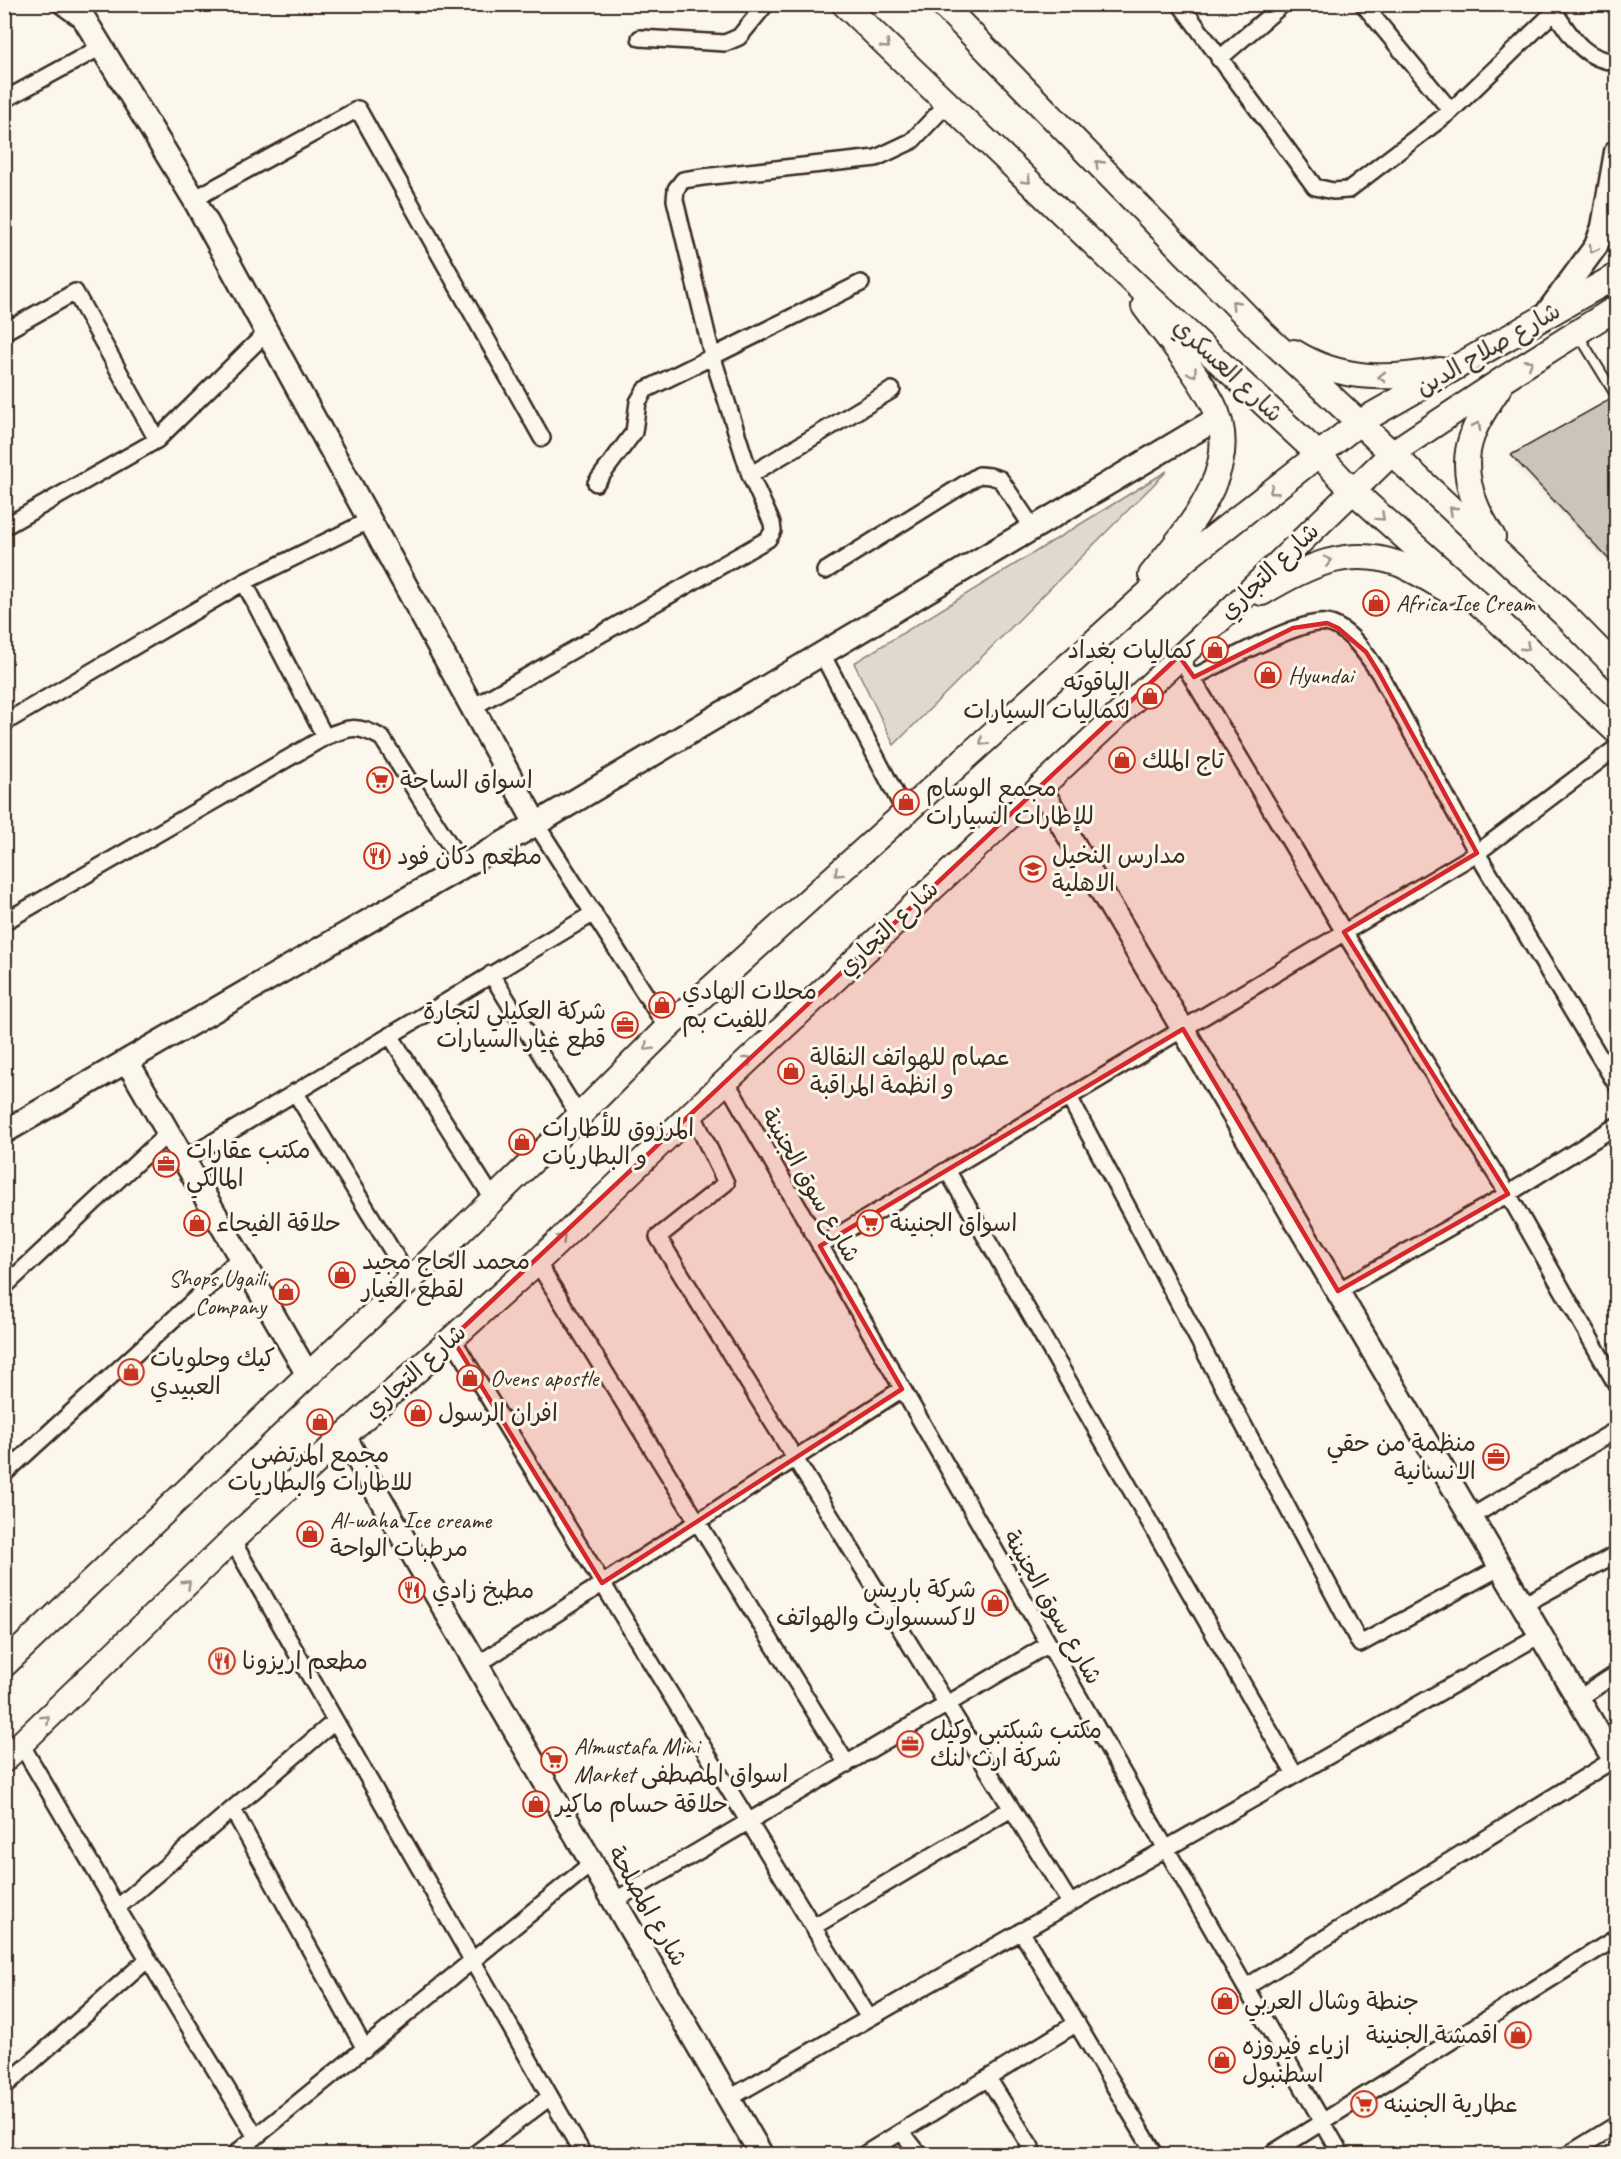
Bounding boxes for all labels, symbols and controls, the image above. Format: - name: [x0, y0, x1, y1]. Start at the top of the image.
- one-way arrow: [879, 38, 889, 49]
- one-way arrow: [1095, 161, 1106, 172]
- one-way arrow: [1020, 173, 1030, 184]
- one-way arrow: [1589, 243, 1600, 253]
- street label: شارع صلاح الدين: [1410, 295, 1567, 404]
- one-way arrow: [1231, 300, 1242, 310]
- street label: شارع العسكري: [1165, 311, 1289, 430]
- one-way arrow: [1522, 359, 1533, 370]
- one-way arrow: [1186, 367, 1197, 378]
- one-way arrow: [1377, 371, 1386, 383]
- one-way arrow: [1470, 422, 1481, 432]
- one-way arrow: [1269, 484, 1280, 495]
- one-way arrow: [1449, 506, 1460, 517]
- one-way arrow: [1374, 510, 1385, 521]
- street label: شارع التجاري: [1213, 516, 1327, 627]
- one-way arrow: [1323, 555, 1333, 568]
- shop icon: Africa Ice Cream: [1361, 588, 1391, 618]
- place label: Africa Ice Cream: [1396, 588, 1535, 618]
- place label: كماليات بغداد: [1067, 635, 1196, 665]
- shop icon: كماليات بغداد: [1200, 635, 1230, 665]
- one-way arrow: [1519, 640, 1530, 651]
- shop icon: Hyundai: [1253, 660, 1283, 690]
- place label: Hyundai: [1288, 660, 1356, 690]
- place label: الياقوته لكماليات السيارات: [963, 667, 1130, 725]
- shop icon: الياقوته لكماليات السيارات: [1135, 681, 1165, 711]
- one-way arrow: [979, 735, 990, 746]
- shop icon: تاج الملك: [1107, 745, 1137, 775]
- place label: تاج الملك: [1142, 745, 1225, 776]
- supermarket icon: اسواق الساحة: [365, 765, 395, 795]
- place label: اسواق الساحة: [400, 765, 533, 795]
- place label: مجمع الوسام للإطارات السيارات: [926, 773, 1094, 831]
- shop icon: مجمع الوسام للإطارات السيارات: [891, 787, 921, 817]
- place label: مدارس النخيل الاهلية: [1052, 840, 1186, 898]
- restaurant icon: مطعم دكان فود: [362, 841, 392, 871]
- place label: مطعم دكان فود: [397, 841, 542, 874]
- school or university icon: مدارس النخيل الاهلية: [1018, 854, 1048, 884]
- one-way arrow: [834, 866, 845, 877]
- street label: شارع التجاري: [831, 874, 946, 984]
- place label: محلات الهادي للفيت بم: [682, 976, 817, 1037]
- shop icon: محلات الهادي للفيت بم: [647, 990, 677, 1020]
- place label: شركة العكيلي لتجارة قطع غيار السيارات: [423, 996, 606, 1056]
- office icon: شركة العكيلي لتجارة قطع غيار السيارات: [610, 1010, 640, 1040]
- one-way arrow: [644, 1041, 655, 1051]
- place label: عصام للهواتف النقالة و انظمة المراقبة: [810, 1042, 1011, 1100]
- one-way arrow: [741, 1056, 752, 1067]
- shop icon: عصام للهواتف النقالة و انظمة المراقبة: [776, 1056, 806, 1086]
- street label: شارع سوق الجنينة: [753, 1103, 867, 1268]
- place label: المرزوق للأطارات و البطاريات: [542, 1111, 694, 1171]
- shop icon: المرزوق للأطارات و البطاريات: [507, 1127, 537, 1157]
- place label: مكتب عقارات المالكي: [186, 1135, 311, 1199]
- office icon: مكتب عقارات المالكي: [151, 1149, 181, 1179]
- shop icon: حلاقة الفيحاء: [182, 1208, 212, 1238]
- place label: حلاقة الفيحاء: [216, 1208, 341, 1238]
- supermarket icon: اسواق الجنينة: [855, 1208, 885, 1238]
- place label: اسواق الجنينة: [890, 1208, 1017, 1238]
- one-way arrow: [554, 1234, 565, 1245]
- place label: محمد الحاج مجيد لقطع الغيار: [360, 1246, 530, 1306]
- shop icon: محمد الحاج مجيد لقطع الغيار: [327, 1260, 357, 1290]
- place label: Shops Ugaili Company: [168, 1263, 268, 1321]
- shop icon: Shops Ugaili Company: [271, 1277, 301, 1307]
- street label: شارع التجاري: [358, 1317, 474, 1426]
- place label: كيك وحلويات العبيدي: [150, 1343, 275, 1403]
- shop icon: كيك وحلويات العبيدي: [116, 1357, 146, 1387]
- shop icon: Ovens apostle: [455, 1363, 485, 1393]
- place label: Ovens apostle: [490, 1363, 601, 1393]
- shop icon: افران الرسول: [403, 1398, 433, 1428]
- place label: افران الرسول: [438, 1398, 558, 1428]
- shop icon: مجمع المرتضى للاطارات والبطاريات: [305, 1407, 335, 1437]
- place label: منظمة من حقي الانسانية: [1327, 1428, 1476, 1486]
- place label: مجمع المرتضى للاطارات والبطاريات: [227, 1439, 413, 1497]
- office icon: منظمة من حقي الانسانية: [1481, 1442, 1511, 1472]
- place label: Al-waha Ice creame مرطبات الواحة: [330, 1505, 493, 1563]
- shop icon: Al-waha Ice creame مرطبات الواحة: [295, 1519, 325, 1549]
- street label: شارع سوق الجنينة: [995, 1525, 1109, 1690]
- place label: شركة باريس لاكسسوارت والهواتف: [776, 1574, 976, 1633]
- restaurant icon: مطبخ زادي: [397, 1575, 427, 1605]
- place label: مطبخ زادي: [432, 1575, 534, 1607]
- one-way arrow: [181, 1580, 191, 1591]
- shop icon: شركة باريس لاكسسوارت والهواتف: [980, 1588, 1010, 1618]
- restaurant icon: مطعم اريزونا: [207, 1646, 237, 1676]
- place label: مطعم اريزونا: [242, 1646, 368, 1679]
- one-way arrow: [40, 1715, 50, 1726]
- place label: مكتب شبكتبي وكيل شركة ارث لنك: [930, 1715, 1102, 1773]
- office icon: مكتب شبكتبي وكيل شركة ارث لنك: [895, 1729, 925, 1759]
- place label: Almustafa Mini Market اسواق المصطفى: [574, 1731, 788, 1789]
- supermarket icon: Almustafa Mini Market اسواق المصطفى: [539, 1745, 569, 1775]
- shop icon: حلاقة حسام ماكير: [521, 1789, 551, 1819]
- place label: حلاقة حسام ماكير: [554, 1789, 728, 1822]
- street label: شارع المصلحة: [600, 1840, 695, 1973]
- shop icon: جنطة وشال العربي: [1210, 1986, 1240, 2016]
- place label: جنطة وشال العربي: [1244, 1986, 1419, 2022]
- place label: اقمشة الجنينة: [1366, 2020, 1498, 2050]
- shop icon: اقمشة الجنينة: [1503, 2020, 1533, 2050]
- place label: ازياء فيروزه اسطنبول: [1242, 2031, 1350, 2089]
- shop icon: ازياء فيروزه اسطنبول: [1207, 2045, 1237, 2075]
- supermarket icon: عطارية الجنينه: [1349, 2089, 1379, 2119]
- place label: عطارية الجنينه: [1384, 2089, 1518, 2119]

